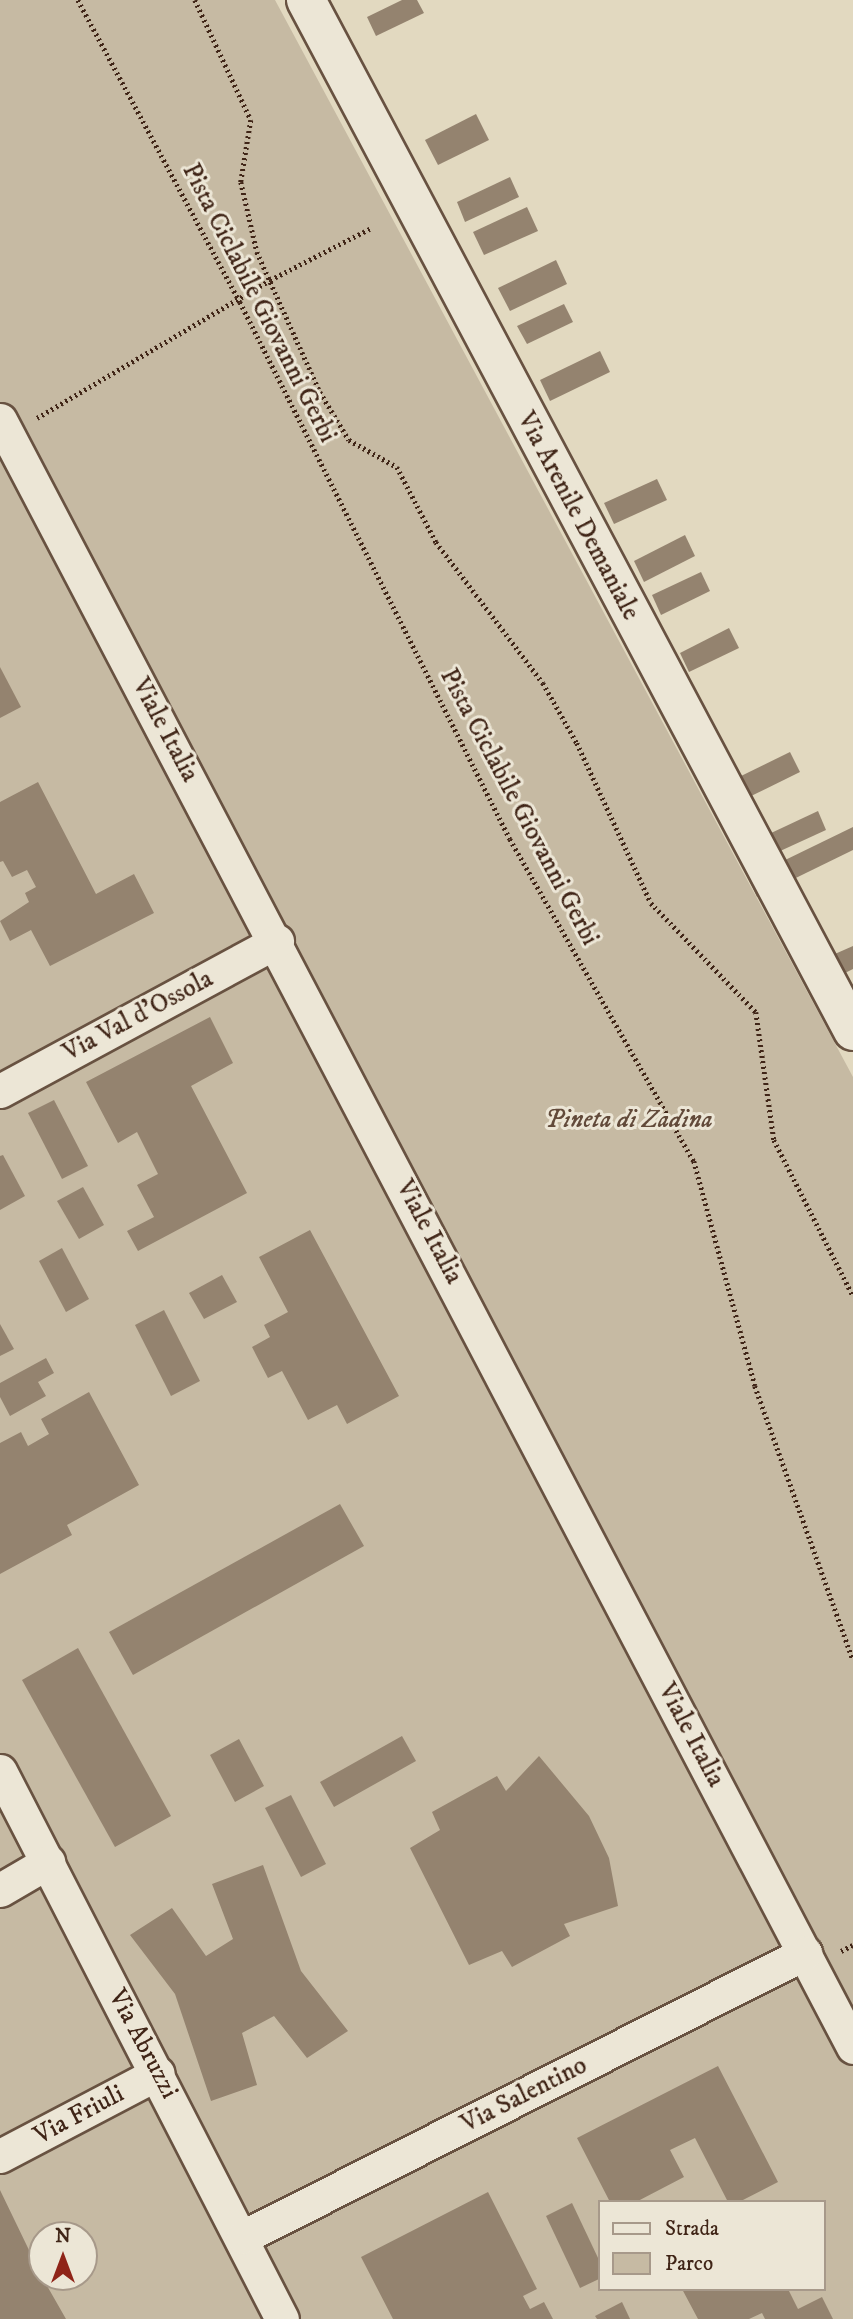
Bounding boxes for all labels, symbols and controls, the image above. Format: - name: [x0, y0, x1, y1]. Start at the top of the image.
- street label: Pista Ciclabile Giovanni Gerbi: [175, 158, 343, 448]
- street label: Via Arenile Demaniale: [510, 406, 646, 626]
- street label: Pista Ciclabile Giovanni Gerbi: [433, 663, 605, 951]
- street label: Viale Italia: [125, 673, 205, 787]
- street label: Via Val d'Ossola: [58, 963, 218, 1069]
- park label: Pineta di Zadina: [545, 1104, 713, 1136]
- street label: Viale Italia: [389, 1175, 469, 1289]
- street label: Viale Italia: [651, 1678, 731, 1792]
- street label: Via Abruzzi: [101, 1984, 185, 2104]
- street label: Via Salentino: [456, 2050, 592, 2140]
- street label: Via Friuli: [29, 2078, 129, 2152]
- legend: [598, 2200, 825, 2291]
- text: Strada: [665, 2216, 719, 2242]
- north arrow: [28, 2221, 98, 2291]
- text: N: [55, 2225, 71, 2248]
- text: Parco: [665, 2251, 713, 2277]

